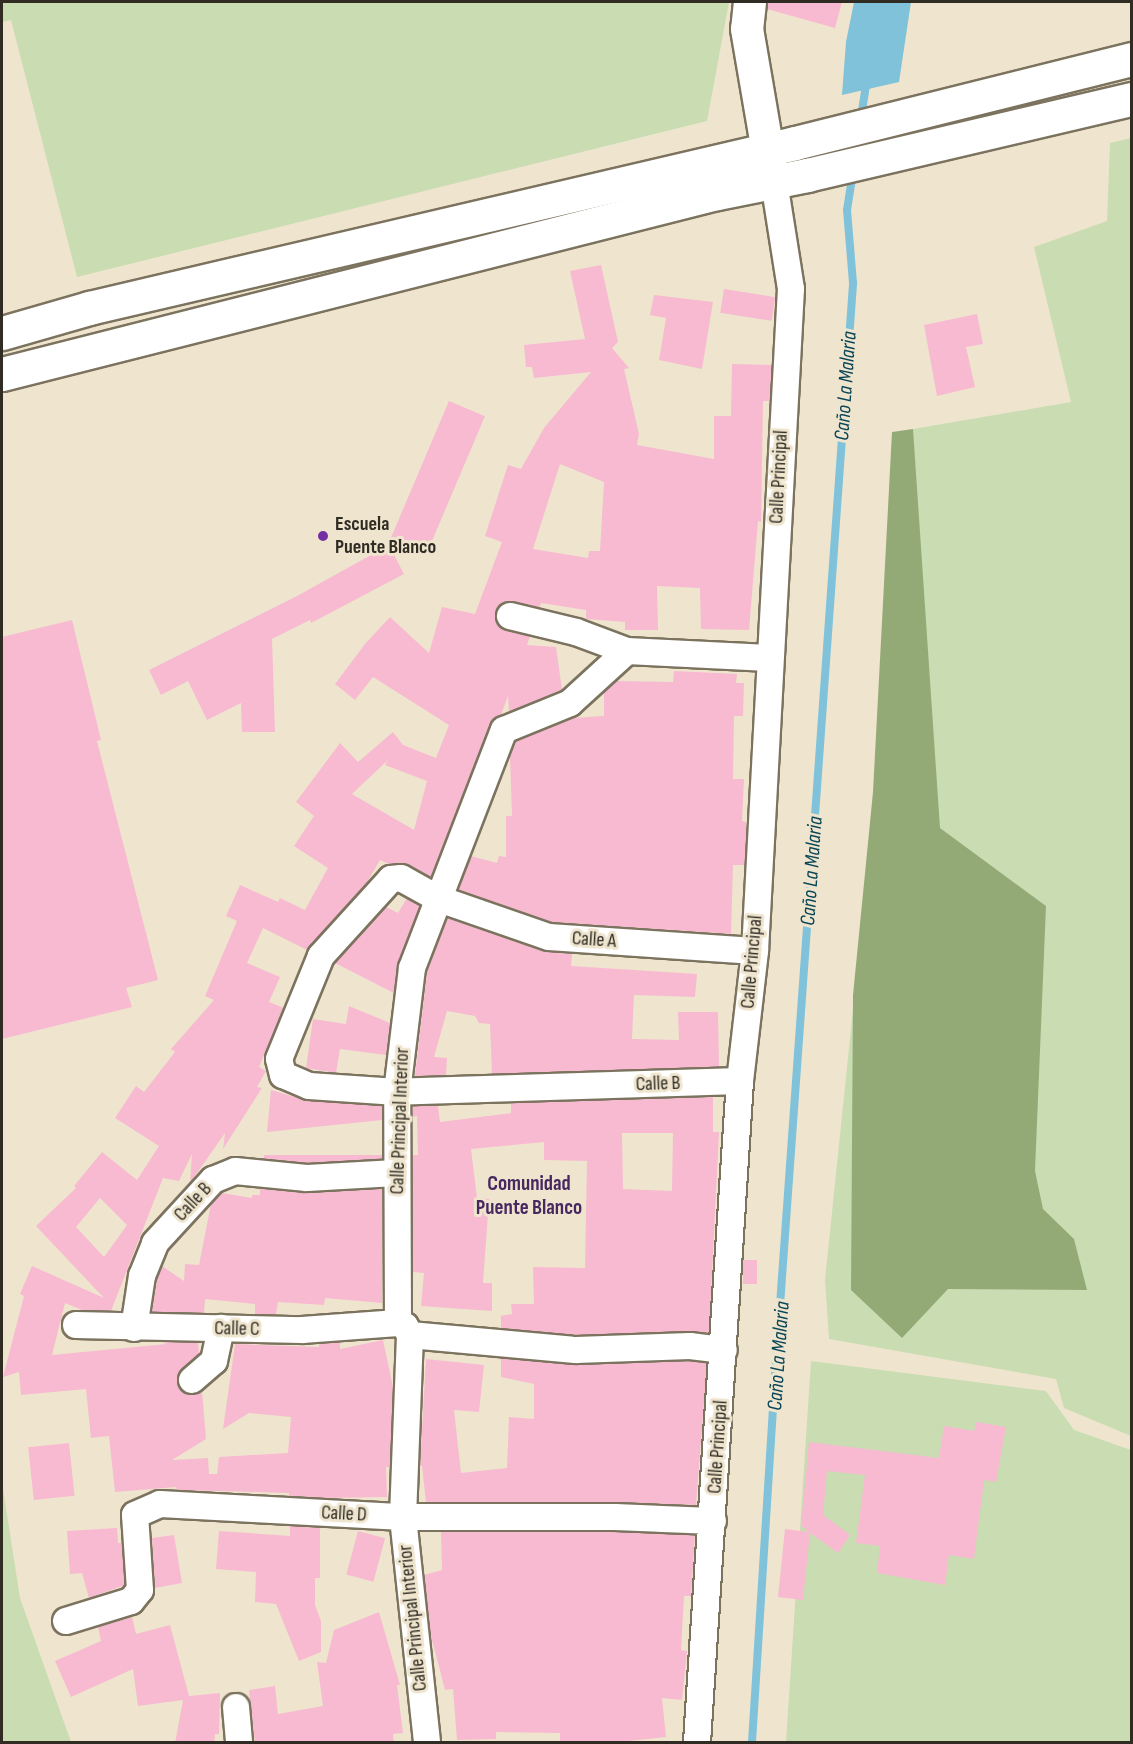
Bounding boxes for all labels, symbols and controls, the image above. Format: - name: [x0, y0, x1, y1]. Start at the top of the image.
- water label: Caño La Malaria: [830, 331, 862, 441]
- street label: Calle Principal: [765, 430, 793, 524]
- place label: Escuela Puente Blanco: [335, 512, 436, 559]
- marker: Escuela Puente Blanco: [316, 529, 330, 543]
- water label: Caño La Malaria: [796, 816, 828, 926]
- street label: Calle Principal: [736, 914, 768, 1010]
- street label: Calle A: [571, 926, 617, 954]
- street label: Calle Principal Interior: [385, 1047, 415, 1195]
- street label: Calle B: [635, 1071, 681, 1097]
- district label: Comunidad Puente Blanco: [476, 1171, 582, 1221]
- street label: Calle B: [169, 1177, 217, 1227]
- water label: Caño La Malaria: [763, 1301, 795, 1411]
- street label: Calle C: [214, 1317, 260, 1341]
- street label: Calle Principal: [703, 1399, 733, 1495]
- street label: Calle D: [321, 1501, 367, 1527]
- street label: Calle Principal Interior: [393, 1544, 433, 1692]

